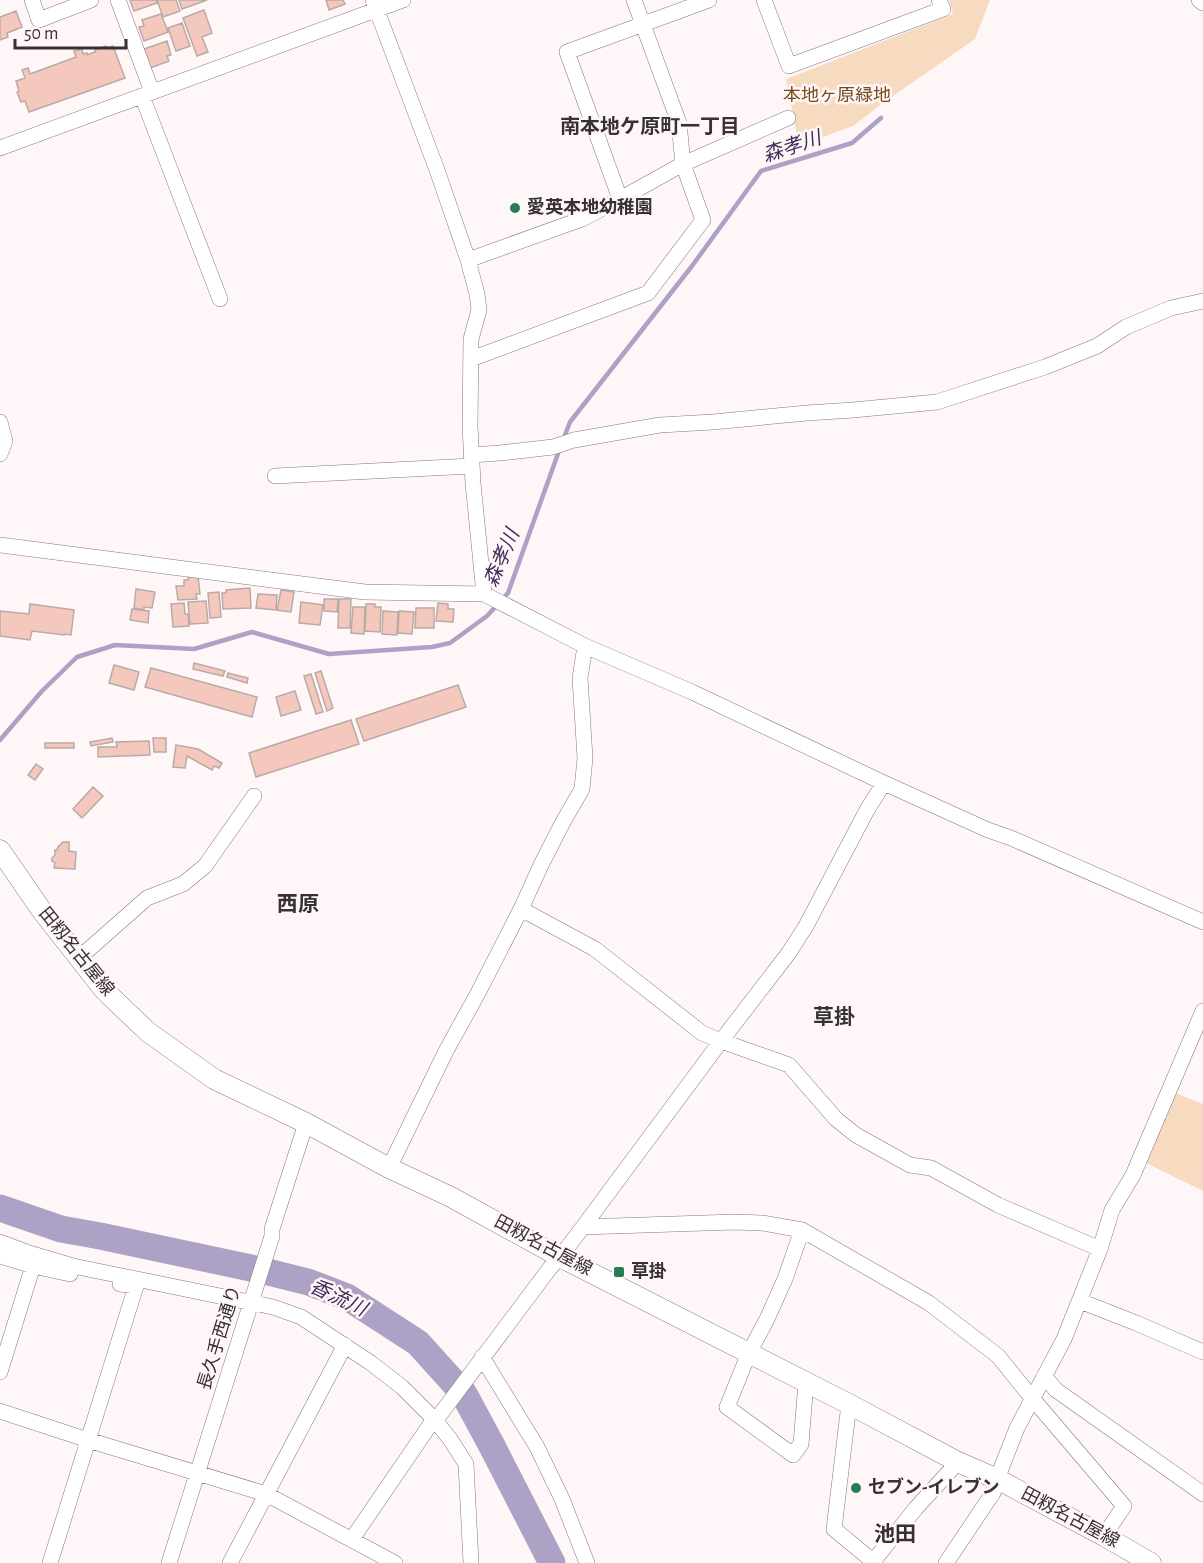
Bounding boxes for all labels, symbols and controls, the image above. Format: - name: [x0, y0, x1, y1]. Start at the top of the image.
- scale bar: [15, 12, 126, 50]
- text: 50 m: [24, 25, 58, 43]
- park label: 本地ヶ原緑地: [783, 86, 891, 105]
- district label: 南本地ケ原町一丁目: [560, 116, 740, 137]
- water label: 森孝川: [760, 127, 826, 166]
- place label: 愛英本地幼稚園: [527, 197, 653, 217]
- marker: 愛英本地幼稚園: [508, 201, 522, 215]
- water label: 森孝川: [480, 524, 524, 590]
- district label: 西原: [277, 894, 319, 915]
- street label: 田籾名古屋線: [35, 903, 119, 1000]
- district label: 草掛: [813, 1005, 855, 1028]
- street label: 田籾名古屋線: [491, 1211, 596, 1279]
- place label: 草掛: [631, 1261, 667, 1281]
- marker: 草掛: [612, 1265, 626, 1279]
- water label: 香流川: [307, 1275, 372, 1321]
- street label: 長久手西通り: [194, 1283, 244, 1392]
- place label: セブン-イレブン: [868, 1477, 999, 1497]
- marker: セブン-イレブン: [849, 1481, 863, 1495]
- street label: 田籾名古屋線: [1018, 1483, 1123, 1551]
- district label: 池田: [874, 1523, 916, 1545]

